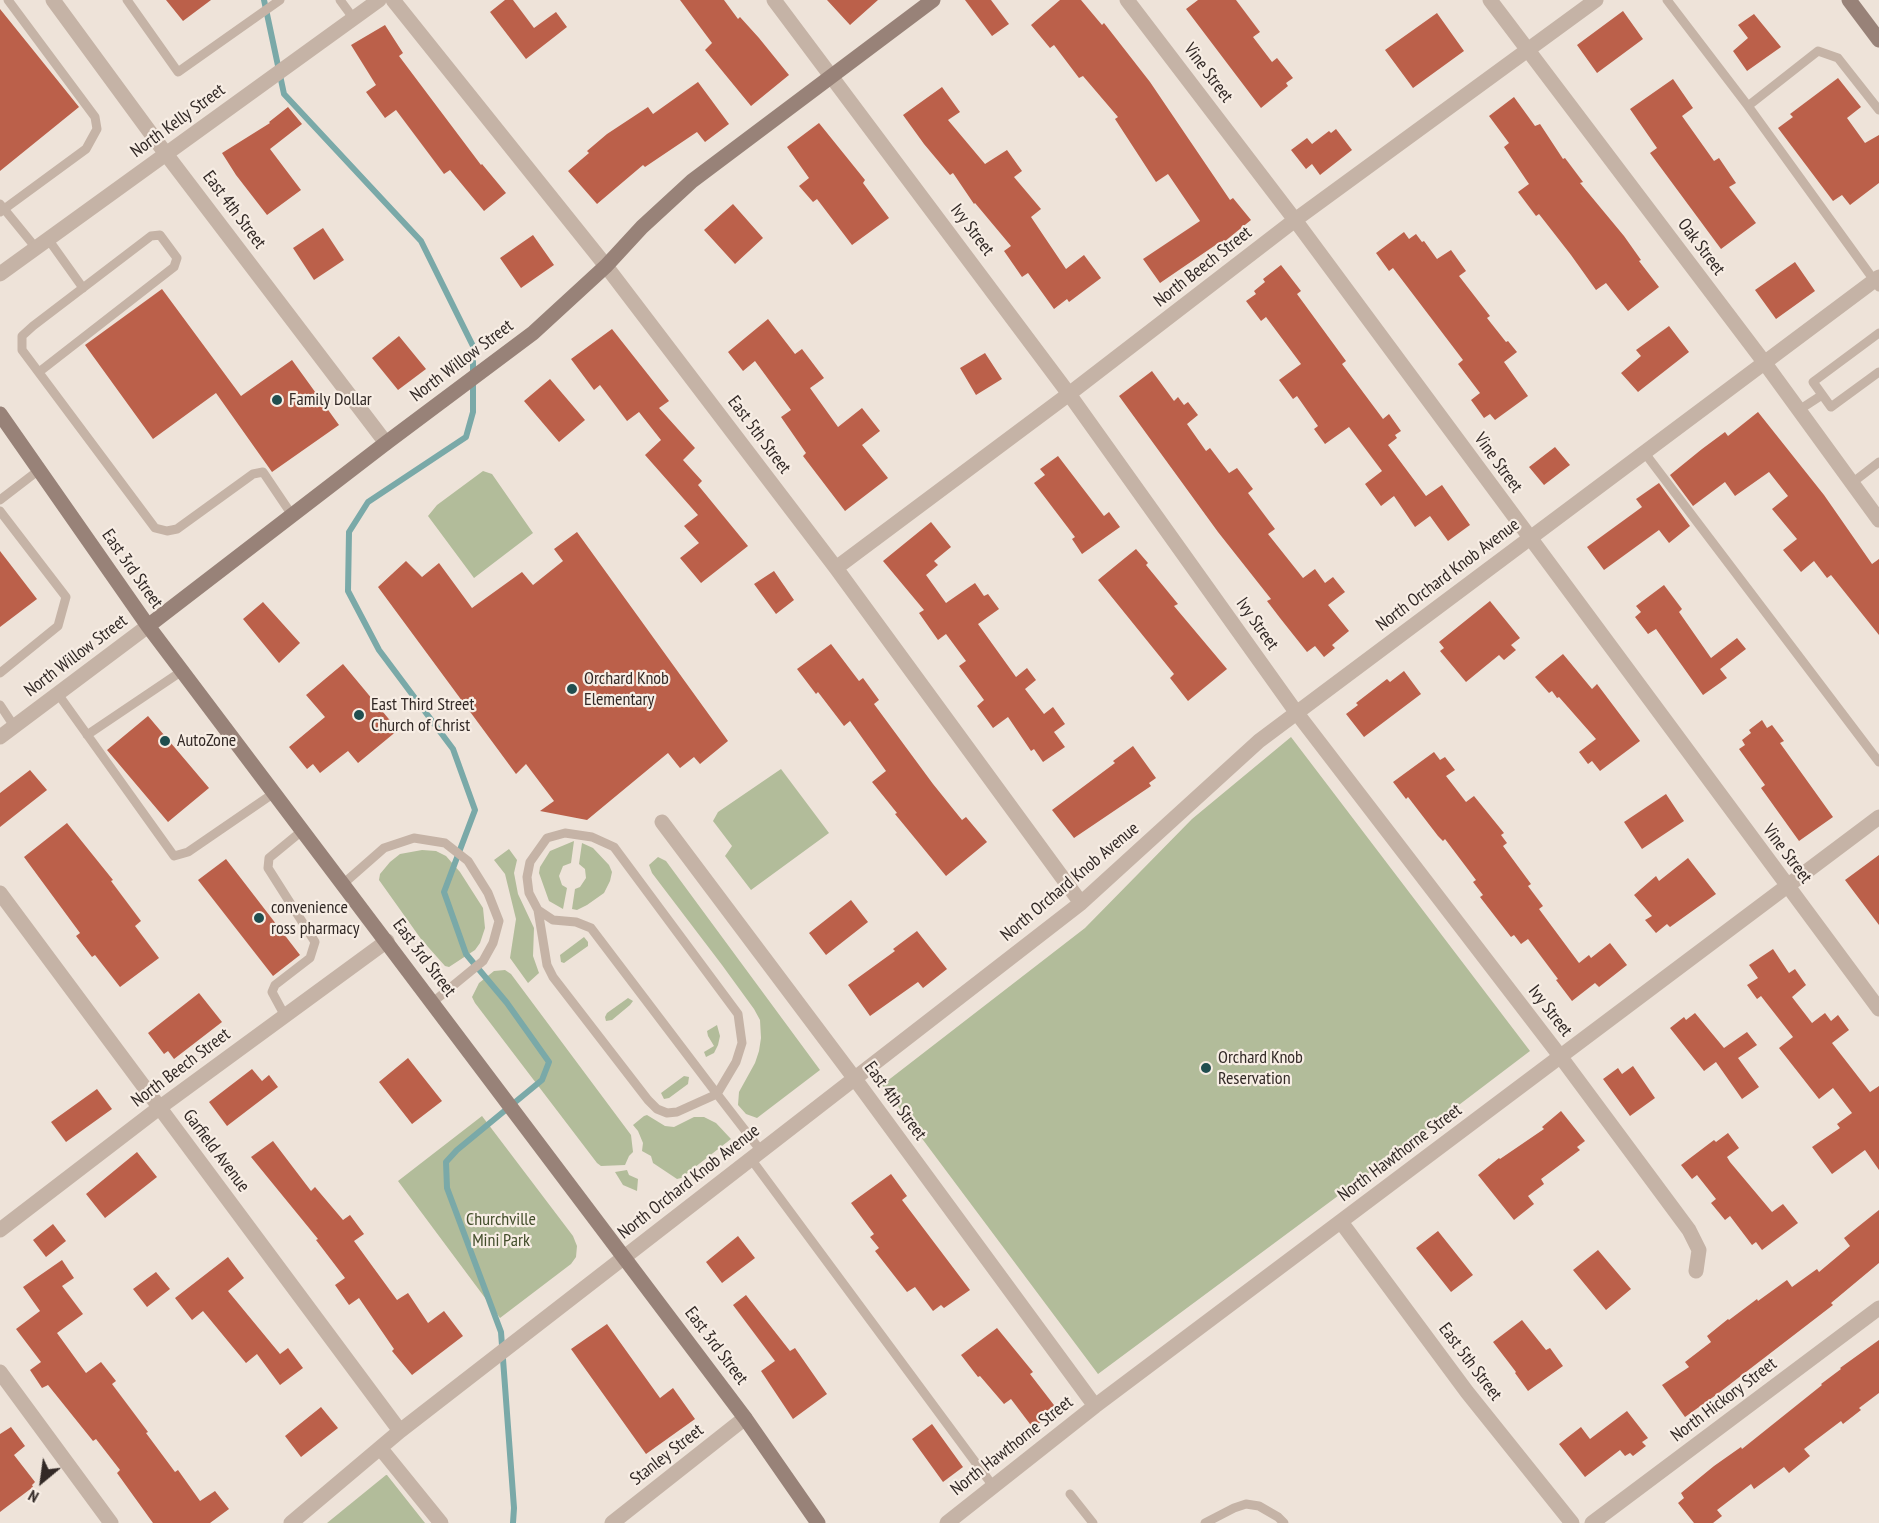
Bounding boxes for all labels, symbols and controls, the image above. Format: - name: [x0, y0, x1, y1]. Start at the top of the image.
- street label: Vine Street: [1179, 39, 1237, 107]
- street label: North Kelly Street: [127, 80, 229, 162]
- street label: East 4th Street: [198, 167, 270, 253]
- street label: Ivy Street: [946, 200, 998, 260]
- street label: Oak Street: [1673, 214, 1729, 280]
- street label: North Beech Street: [1150, 222, 1256, 312]
- street label: North Willow Street: [406, 315, 518, 407]
- place label: Family Dollar: [289, 389, 372, 411]
- street label: East 5th Street: [723, 392, 795, 478]
- marker: Family Dollar: [270, 393, 284, 407]
- street label: Vine Street: [1469, 429, 1527, 497]
- street label: North Orchard Knob Avenue: [1372, 514, 1524, 636]
- street label: East 3rd Street: [97, 525, 167, 613]
- street label: Ivy Street: [1231, 594, 1283, 654]
- street label: North Willow Street: [20, 610, 132, 702]
- place label: Orchard Knob Elementary: [584, 668, 669, 710]
- marker: Orchard Knob Elementary: [565, 682, 579, 696]
- place label: East Third Street Church of Christ: [371, 694, 474, 736]
- marker: East Third Street Church of Christ: [352, 708, 366, 722]
- place label: AutoZone: [177, 730, 236, 752]
- marker: AutoZone: [158, 734, 172, 748]
- street label: North Orchard Knob Avenue: [997, 818, 1143, 946]
- street label: Vine Street: [1758, 820, 1816, 888]
- place label: convenience ross pharmacy: [271, 897, 359, 940]
- marker: convenience ross pharmacy: [252, 911, 266, 925]
- street label: East 3rd Street: [388, 915, 460, 1001]
- street label: Ivy Street: [1523, 981, 1577, 1041]
- street label: North Beech Street: [127, 1024, 235, 1112]
- place label: Orchard Knob Reservation: [1218, 1047, 1303, 1090]
- street label: East 4th Street: [859, 1058, 931, 1144]
- marker: Orchard Knob Reservation: [1199, 1061, 1213, 1075]
- street label: North Hawthorne Street: [1334, 1100, 1466, 1206]
- street label: Garfield Avenue: [178, 1106, 254, 1196]
- street label: North Orchard Knob Avenue: [614, 1120, 764, 1244]
- park label: Churchville Mini Park: [466, 1209, 536, 1252]
- street label: East 3rd Street: [680, 1303, 752, 1389]
- street label: East 5th Street: [1434, 1319, 1506, 1405]
- street label: North Hickory Street: [1667, 1353, 1781, 1447]
- street label: North Hawthorne Street: [947, 1392, 1077, 1500]
- street label: Stanley Street: [626, 1420, 708, 1490]
- north arrow: [12, 1451, 72, 1511]
- text: N: [25, 1486, 42, 1508]

